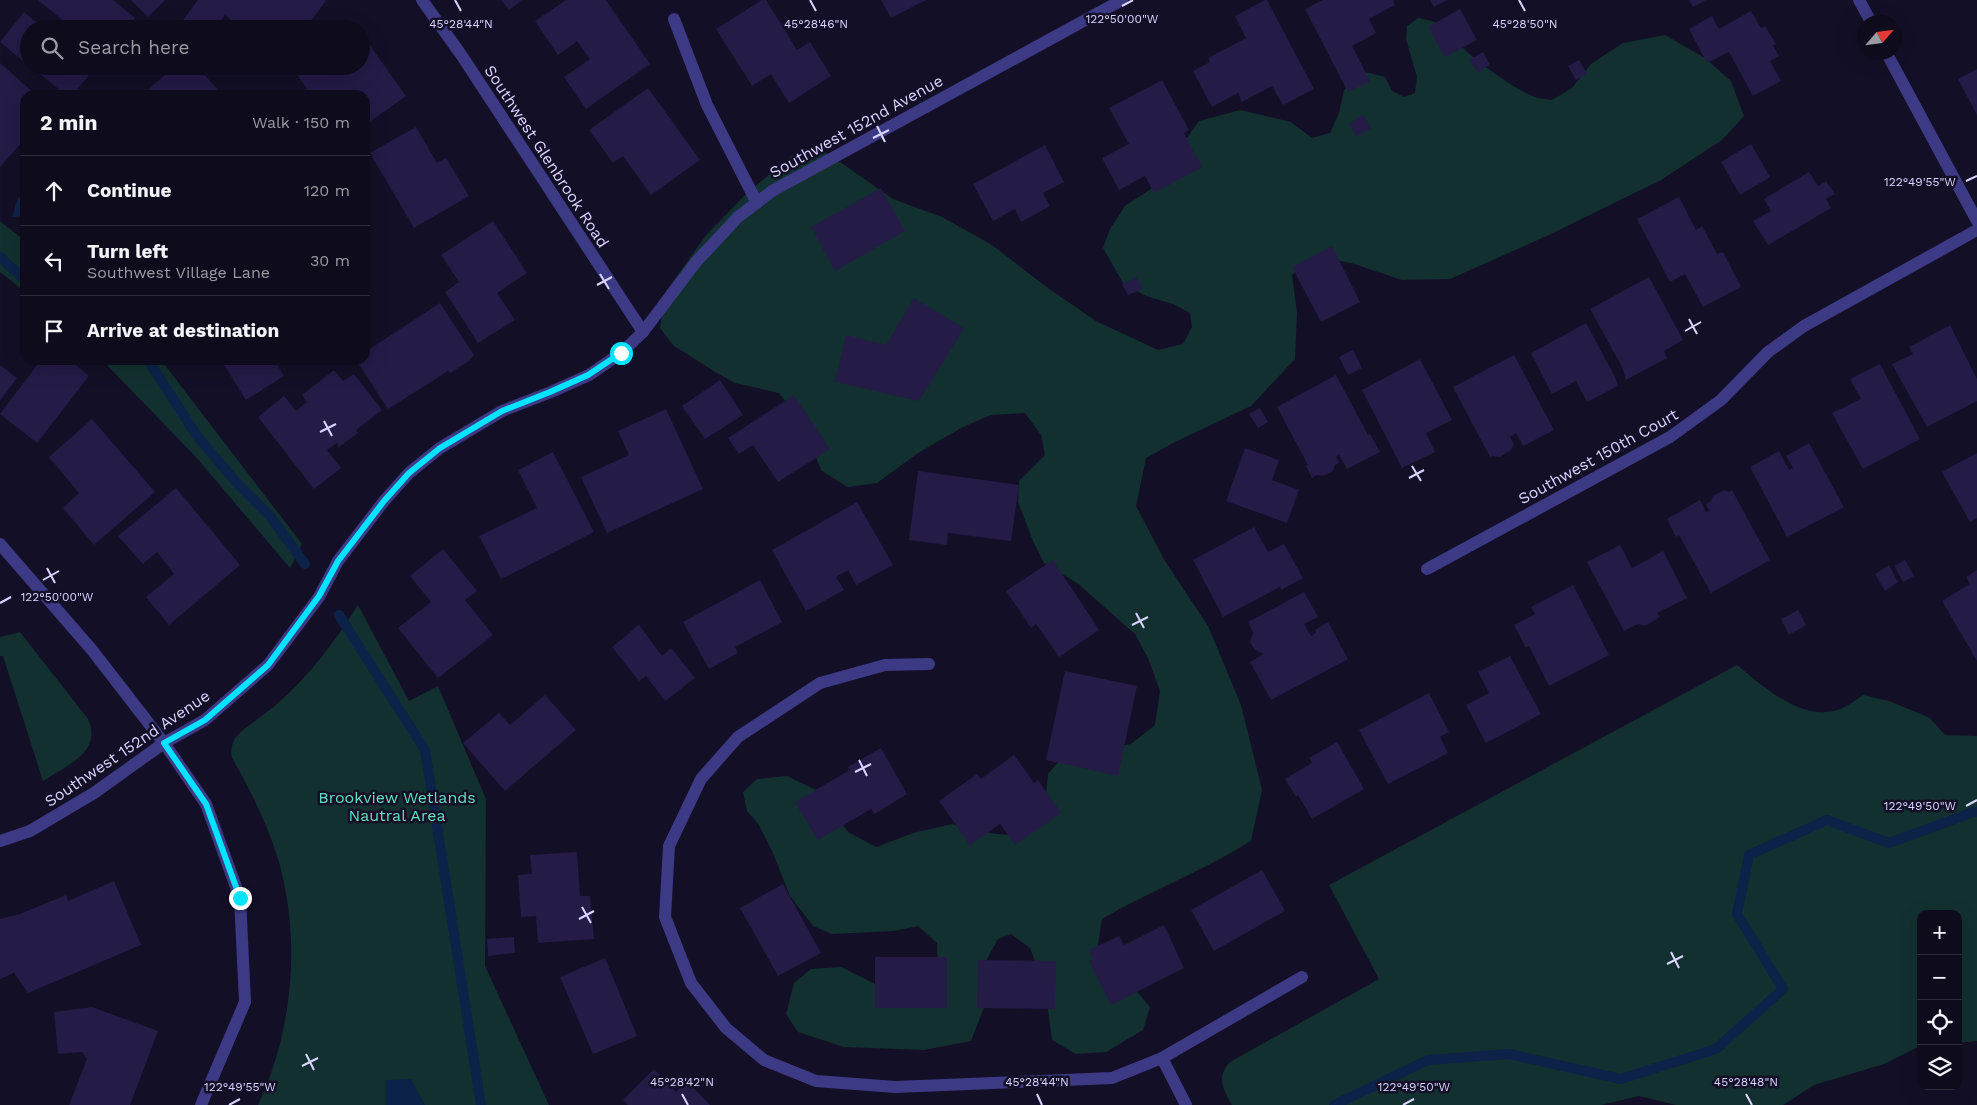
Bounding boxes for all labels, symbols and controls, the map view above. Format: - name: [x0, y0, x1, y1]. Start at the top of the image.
- text: 122°50'00"W: [1086, 12, 1159, 26]
- north arrow: [1857, 15, 1902, 60]
- text: 45°28'44"N: [429, 17, 493, 31]
- text: 45°28'46"N: [784, 17, 848, 31]
- text: 45°28'50"N: [1492, 17, 1558, 31]
- search box: [20, 20, 370, 75]
- icon: search: [38, 34, 66, 62]
- text: Search here: [78, 36, 189, 59]
- street label: Southwest Glenbrook Road: [480, 62, 613, 251]
- street label: Southwest 152nd Avenue: [766, 71, 946, 182]
- text: 2 min: [40, 110, 97, 135]
- text: Walk · 150 m: [252, 113, 350, 132]
- text: 122°49'55"W: [1884, 175, 1956, 189]
- icon: ahead: [40, 177, 68, 205]
- text: Continue: [87, 179, 171, 202]
- text: 120 m: [304, 181, 350, 200]
- text: Turn left: [87, 240, 168, 263]
- icon: left: [40, 247, 68, 275]
- text: 30 m: [310, 251, 350, 270]
- text: Southwest Village Lane: [87, 263, 270, 282]
- icon: arrive: [40, 317, 68, 345]
- text: Arrive at destination: [87, 319, 279, 342]
- route start: [610, 342, 633, 365]
- street label: Southwest 150th Court: [1515, 404, 1682, 508]
- text: 122°50'00"W: [21, 590, 94, 604]
- street label: Southwest 152nd Avenue: [41, 686, 213, 811]
- park label: Brookview Wetlands Nautral Area: [318, 788, 476, 825]
- text: 122°49'50"W: [1884, 799, 1957, 813]
- route end: [229, 887, 252, 910]
- map controls: [1917, 910, 1962, 1090]
- button: +: [1917, 910, 1962, 955]
- button: −: [1917, 955, 1962, 1000]
- button: locate: [1917, 1000, 1962, 1045]
- button: layers: [1917, 1045, 1962, 1090]
- text: 45°28'42"N: [650, 1075, 714, 1089]
- text: 45°28'44"N: [1005, 1075, 1069, 1089]
- text: 45°28'48"N: [1714, 1075, 1778, 1089]
- text: 122°49'55"W: [204, 1080, 276, 1094]
- text: 122°49'50"W: [1378, 1080, 1451, 1094]

